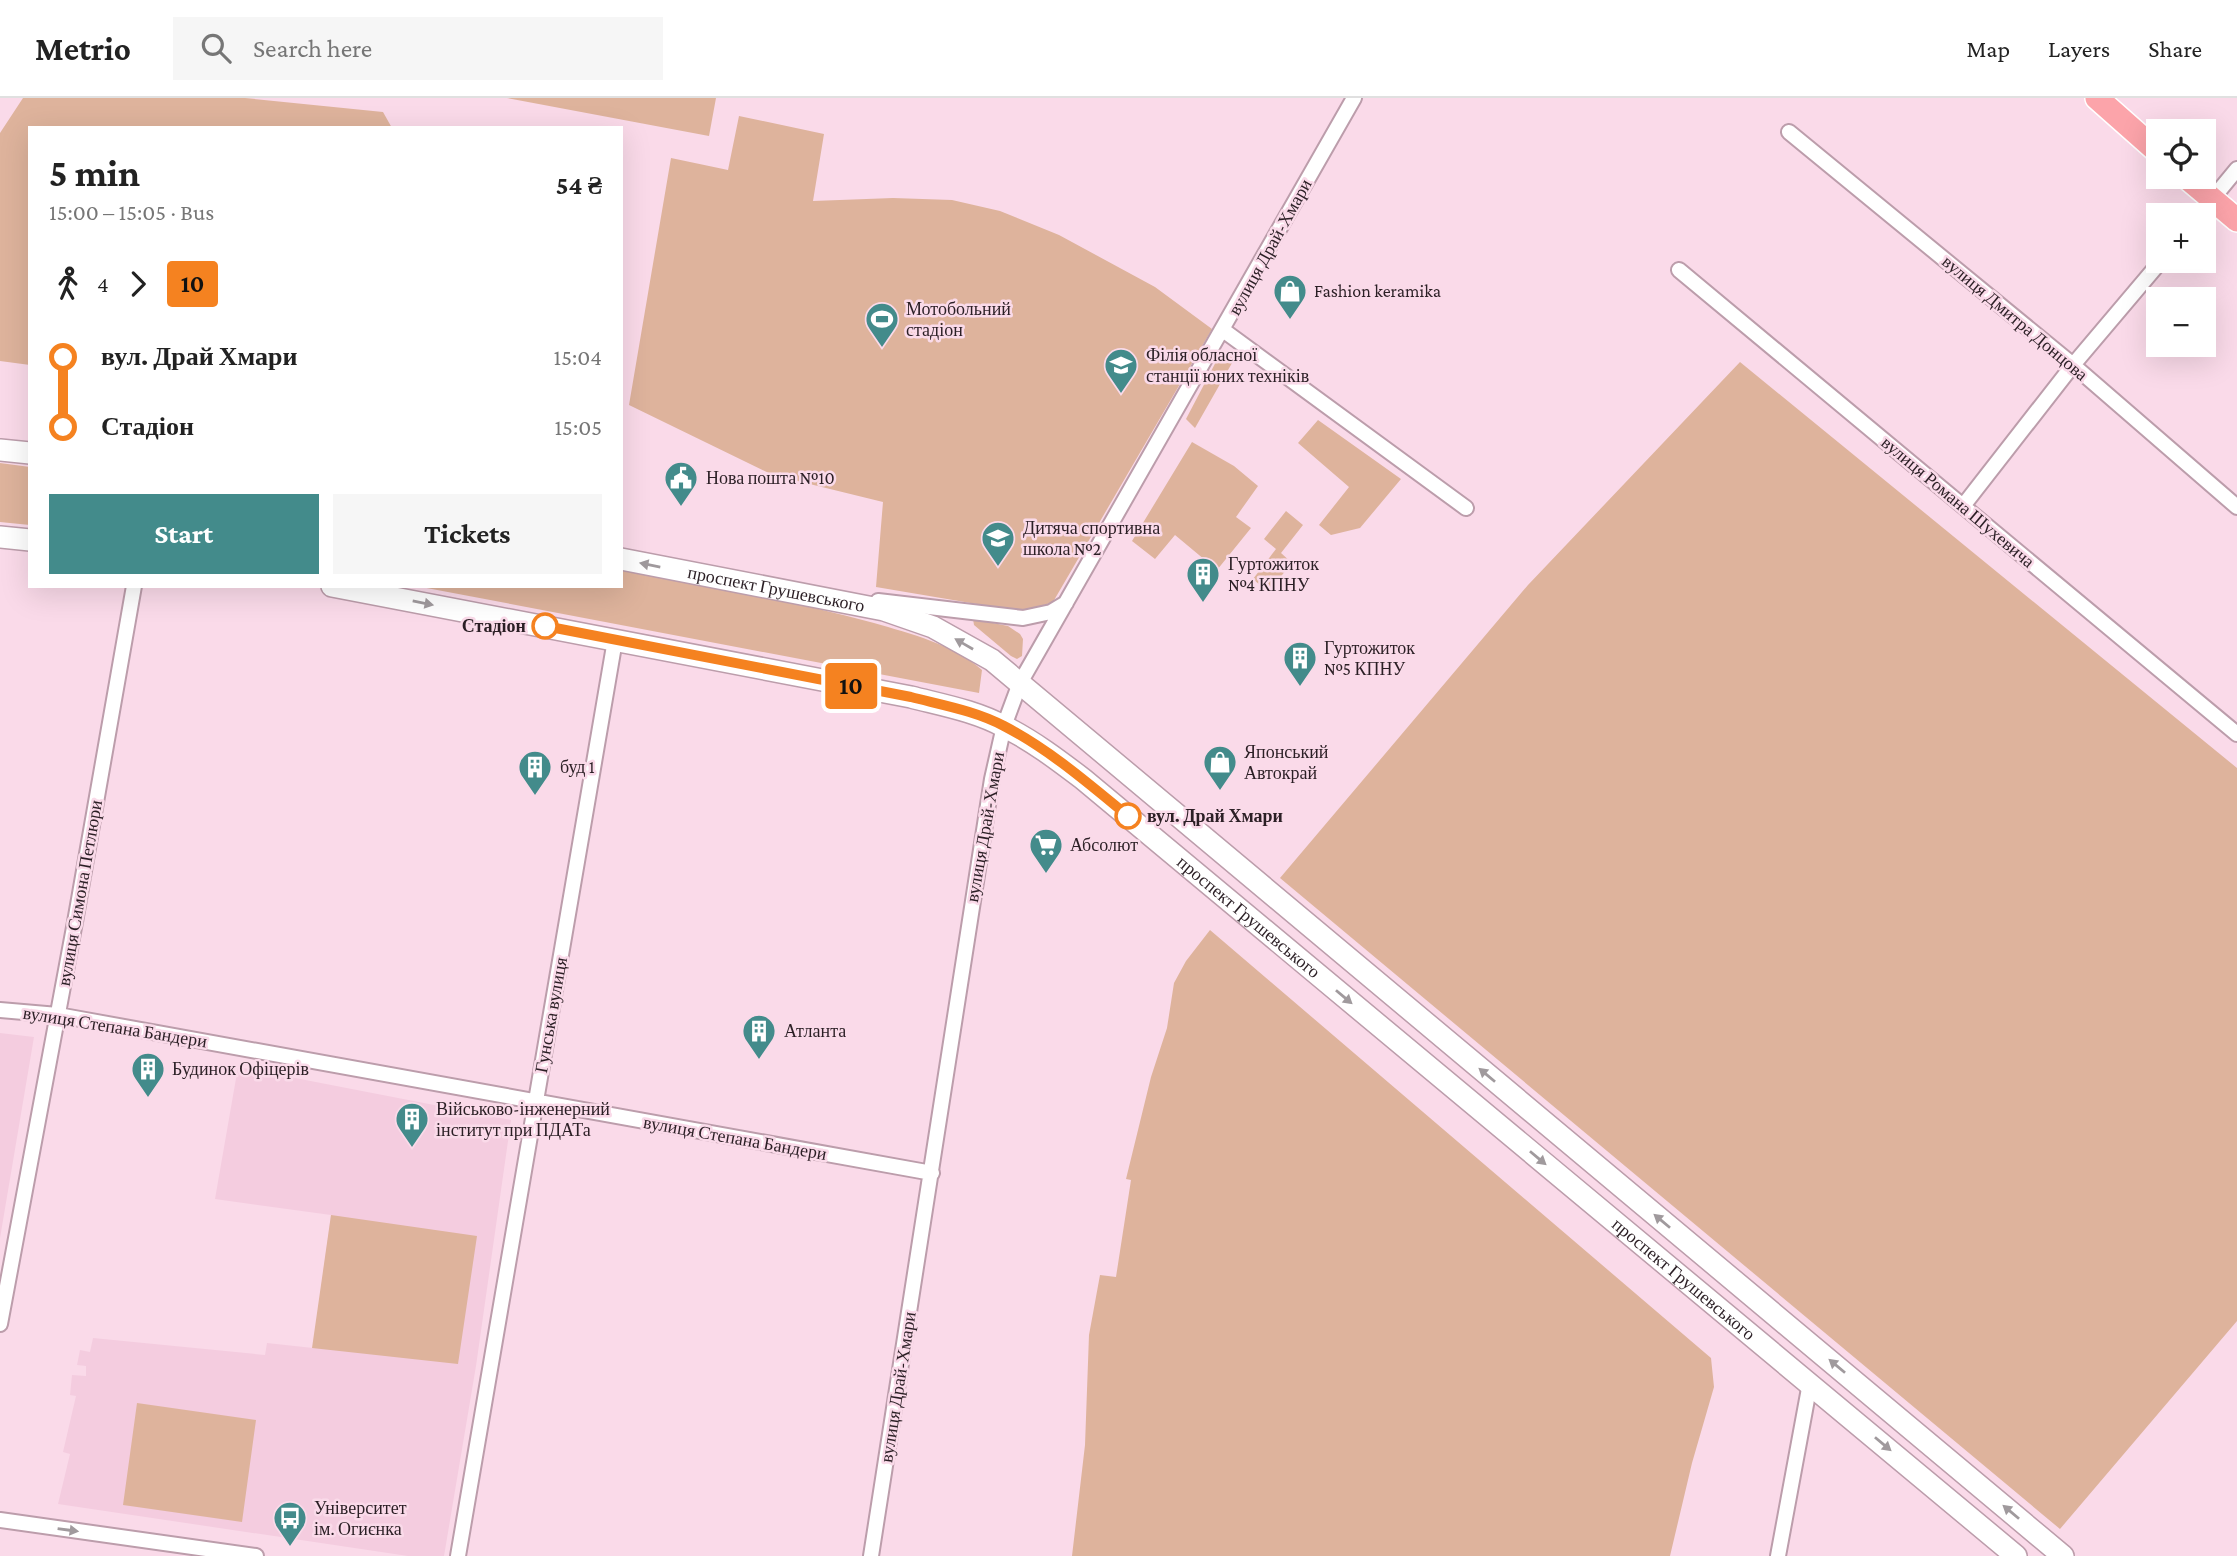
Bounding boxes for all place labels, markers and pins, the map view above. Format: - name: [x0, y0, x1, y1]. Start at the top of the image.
- shop icon: Fashion keramika: [1271, 272, 1309, 321]
- place label: Fashion keramika: [1314, 281, 1441, 301]
- place label: Мотобольний стадіон: [906, 299, 1011, 340]
- sports icon: Мотобольний стадіон: [863, 300, 901, 349]
- place label: Філія обласної станції юних техніків: [1146, 345, 1309, 386]
- school or university icon: Філія обласної станції юних техніків: [1102, 346, 1140, 395]
- public building icon: Нова пошта №10: [662, 459, 700, 508]
- place label: Нова пошта №10: [706, 468, 835, 488]
- place label: Дитяча спортивна школа №2: [1023, 518, 1160, 559]
- school or university icon: Дитяча спортивна школа №2: [979, 519, 1017, 568]
- place label: Гуртожиток №4 КПНУ: [1228, 554, 1319, 595]
- building icon: Гуртожиток №4 КПНУ: [1184, 555, 1222, 604]
- marker: Стадіон: [532, 613, 558, 639]
- place label: Стадіон: [462, 616, 526, 636]
- place label: Гуртожиток №5 КПНУ: [1324, 638, 1415, 679]
- building icon: Гуртожиток №5 КПНУ: [1281, 639, 1319, 688]
- place label: Японський Автокрай: [1244, 742, 1329, 783]
- shop icon: Японський Автокрай: [1201, 743, 1239, 792]
- building icon: буд 1: [516, 748, 554, 797]
- place label: буд 1: [560, 757, 595, 777]
- marker: вул. Драй Хмари: [1115, 803, 1141, 829]
- place label: вул. Драй Хмари: [1147, 806, 1283, 826]
- supermarket icon: Абсолют: [1027, 826, 1065, 875]
- place label: Абсолют: [1070, 835, 1138, 855]
- building icon: Атланта: [740, 1012, 778, 1061]
- place label: Атланта: [784, 1021, 846, 1041]
- building icon: Будинок Офіцерів: [129, 1050, 167, 1099]
- place label: Будинок Офіцерів: [172, 1059, 309, 1079]
- place label: Військово-інженерний інститут при ПДАТа: [436, 1099, 610, 1140]
- building icon: Військово-інженерний інститут при ПДАТа: [393, 1100, 431, 1149]
- place label: Університет ім. Огиєнка: [314, 1498, 407, 1539]
- bus stop icon: Університет ім. Огиєнка: [271, 1499, 309, 1548]

